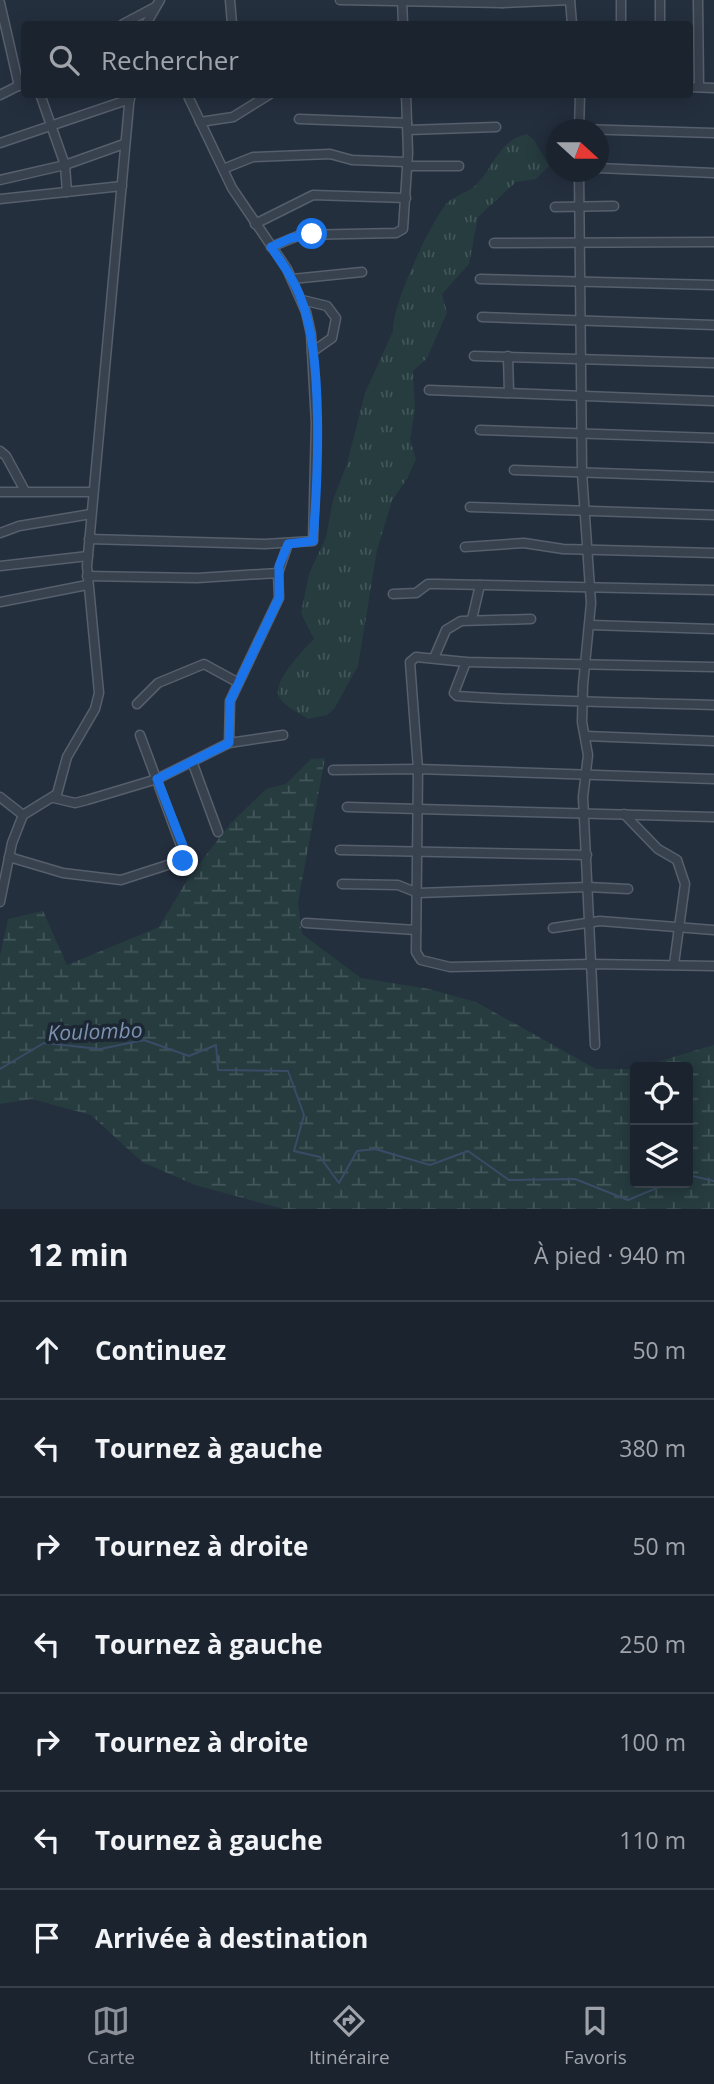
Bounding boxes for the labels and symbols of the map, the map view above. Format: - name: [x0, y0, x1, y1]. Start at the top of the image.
- north arrow: [546, 119, 609, 182]
- route start: [296, 218, 327, 249]
- route end: [167, 845, 198, 876]
- water label: Koulombo: [47, 1015, 143, 1047]

